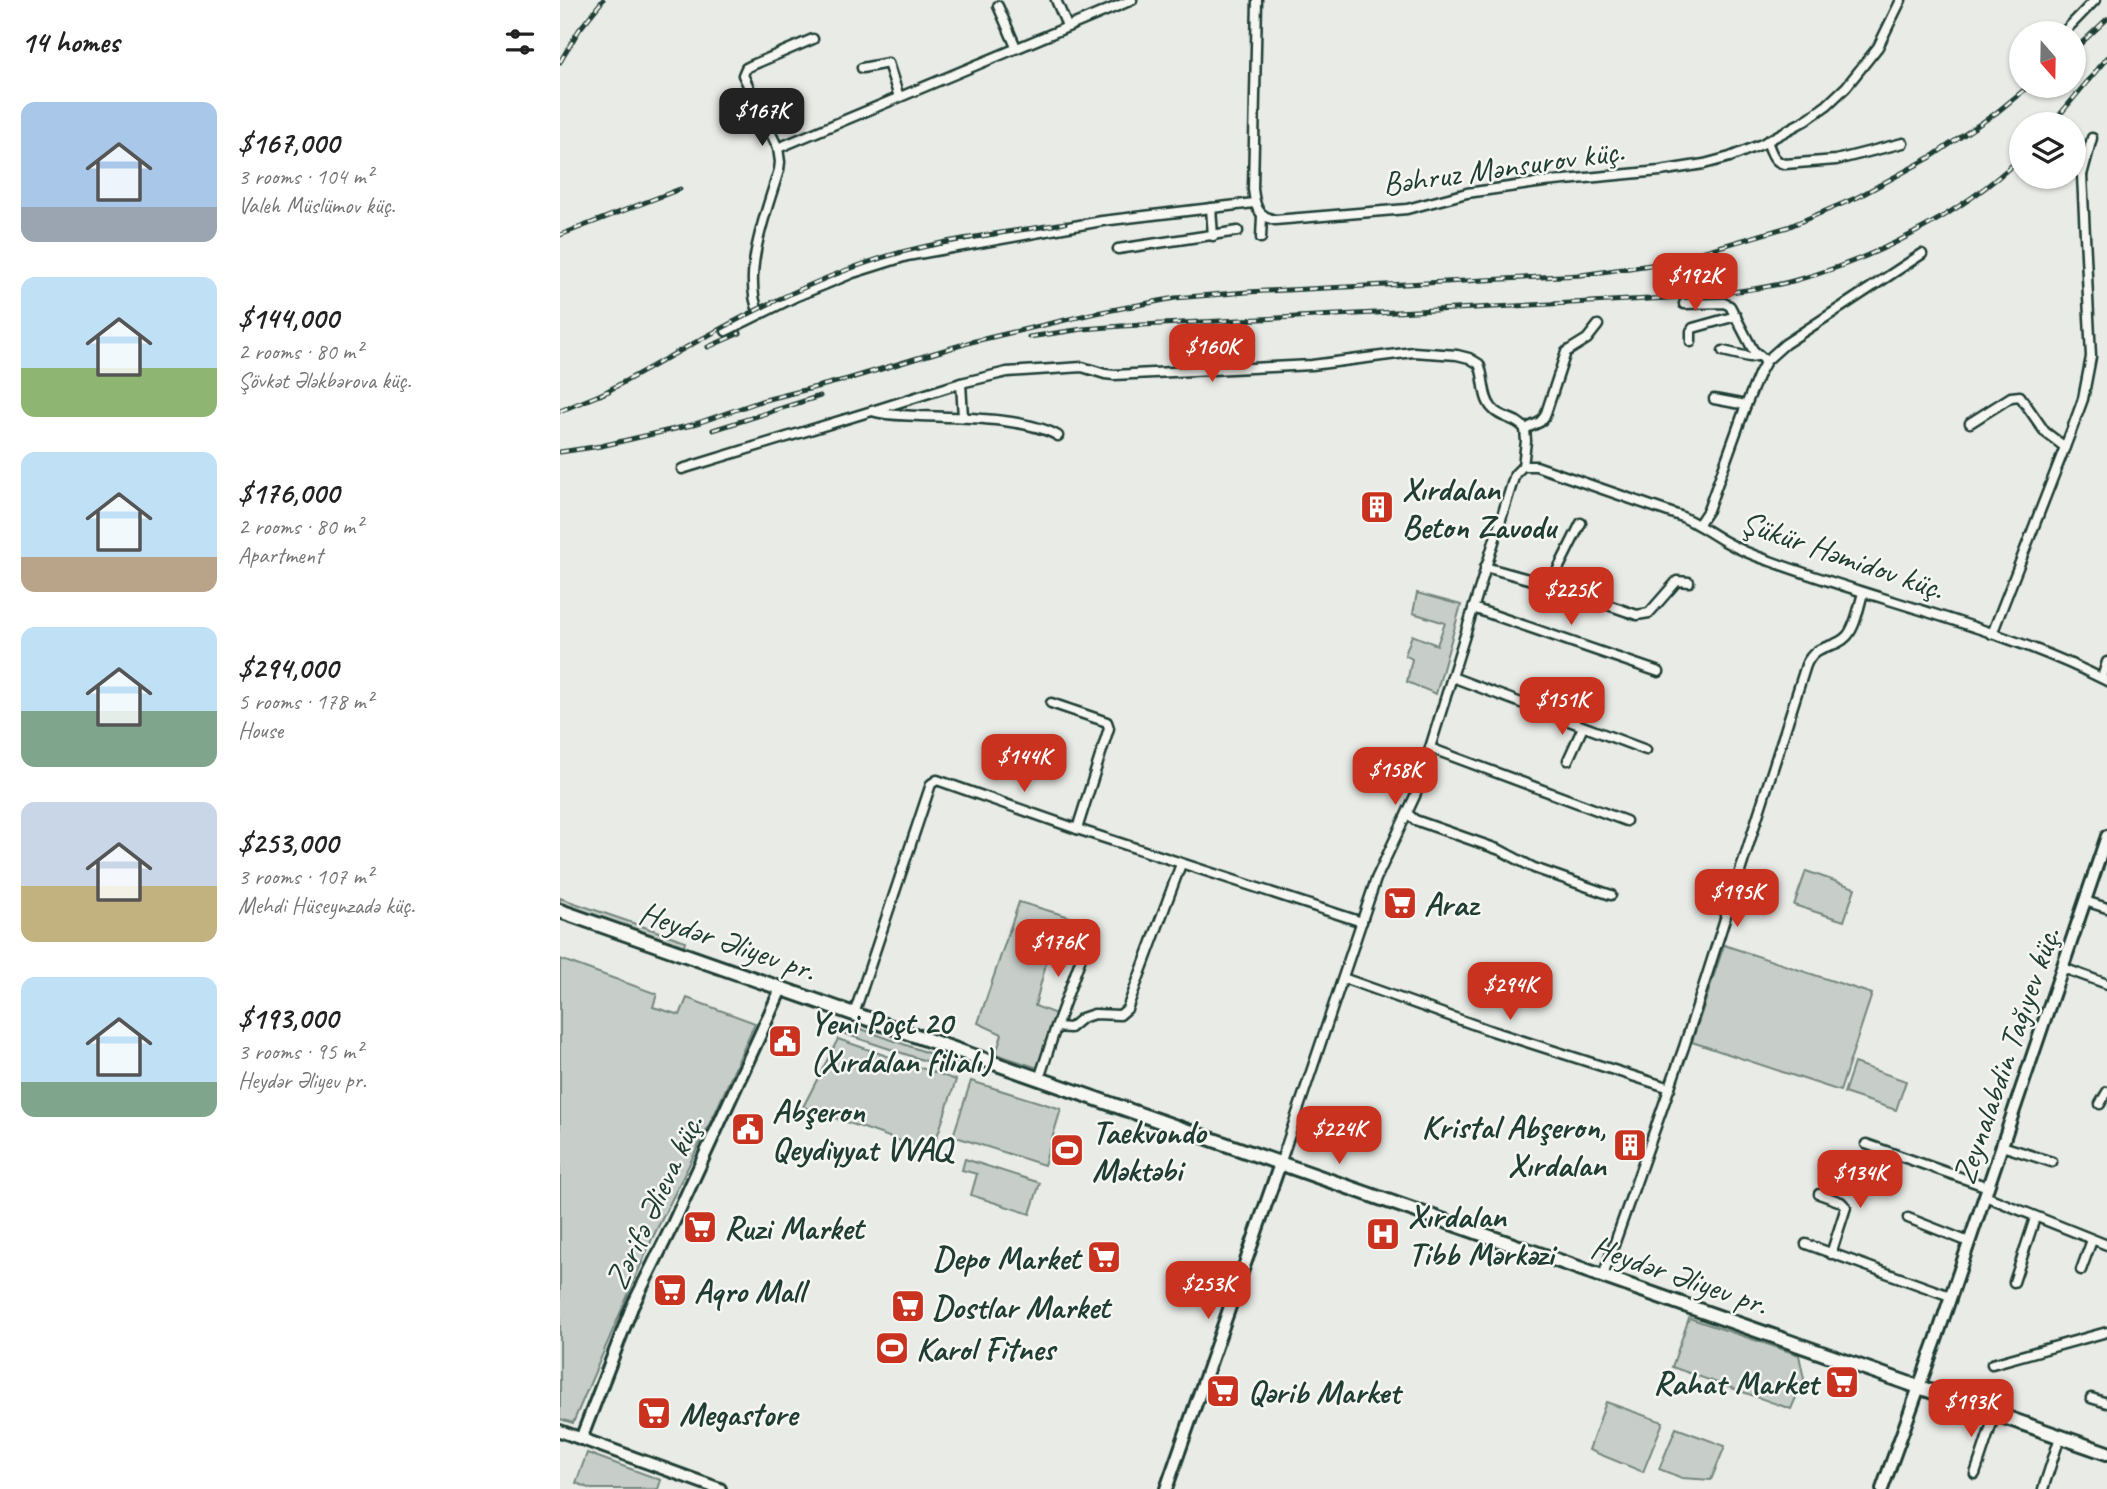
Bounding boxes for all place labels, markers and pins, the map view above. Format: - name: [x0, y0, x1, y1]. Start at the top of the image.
- pin: $167K: [713, 88, 811, 148]
- pin: $192K: [1646, 254, 1744, 313]
- pin: $160K: [1163, 324, 1261, 384]
- place label: Xırdalan Beton Zavodu: [1402, 468, 1558, 548]
- building icon: Xırdalan Beton Zavodu: [1358, 488, 1396, 526]
- pin: $225K: [1522, 568, 1620, 627]
- pin: $151K: [1513, 678, 1611, 737]
- pin: $144K: [975, 734, 1073, 794]
- pin: $158K: [1346, 748, 1444, 807]
- pin: $195K: [1688, 870, 1786, 929]
- place label: Araz: [1424, 883, 1481, 925]
- supermarket icon: Araz: [1381, 884, 1419, 922]
- pin: $176K: [1009, 920, 1107, 979]
- pin: $294K: [1461, 962, 1559, 1022]
- place label: Yeni Poçt 20 (Xırdalan filialı): [810, 1002, 994, 1082]
- public building icon: Yeni Poçt 20 (Xırdalan filialı): [766, 1022, 804, 1060]
- place label: Abşeron Qeydiyyat VVAQ: [772, 1090, 955, 1170]
- pin: $224K: [1290, 1106, 1388, 1166]
- place label: Kristal Abşeron, Xırdalan: [1422, 1106, 1607, 1186]
- public building icon: Abşeron Qeydiyyat VVAQ: [729, 1110, 767, 1148]
- place label: Taekvondo Məktəbi: [1092, 1111, 1208, 1191]
- building icon: Kristal Abşeron, Xırdalan: [1611, 1126, 1649, 1164]
- sports icon: Taekvondo Məktəbi: [1048, 1131, 1086, 1169]
- pin: $134K: [1811, 1150, 1909, 1210]
- place label: Xırdalan Tibb Mərkəzi: [1408, 1195, 1558, 1275]
- place label: Ruzi Market: [724, 1207, 866, 1249]
- supermarket icon: Ruzi Market: [681, 1208, 719, 1246]
- hospital icon: Xırdalan Tibb Mərkəzi: [1364, 1215, 1402, 1253]
- place label: Depo Market: [933, 1237, 1083, 1279]
- supermarket icon: Depo Market: [1085, 1238, 1123, 1276]
- pin: $253K: [1159, 1262, 1257, 1321]
- place label: Aqro Mall: [694, 1270, 810, 1312]
- supermarket icon: Aqro Mall: [651, 1271, 689, 1309]
- place label: Dostlar Market: [932, 1286, 1113, 1328]
- supermarket icon: Dostlar Market: [889, 1287, 927, 1325]
- place label: Karol Fitnes: [916, 1328, 1058, 1370]
- sports icon: Karol Fitnes: [873, 1329, 911, 1367]
- place label: Rahat Market: [1653, 1362, 1822, 1404]
- supermarket icon: Rahat Market: [1823, 1363, 1861, 1401]
- place label: Qərib Market: [1248, 1371, 1404, 1413]
- supermarket icon: Qərib Market: [1204, 1372, 1242, 1410]
- pin: $193K: [1922, 1380, 2020, 1439]
- place label: Megastore: [679, 1393, 800, 1435]
- supermarket icon: Megastore: [635, 1394, 673, 1432]

